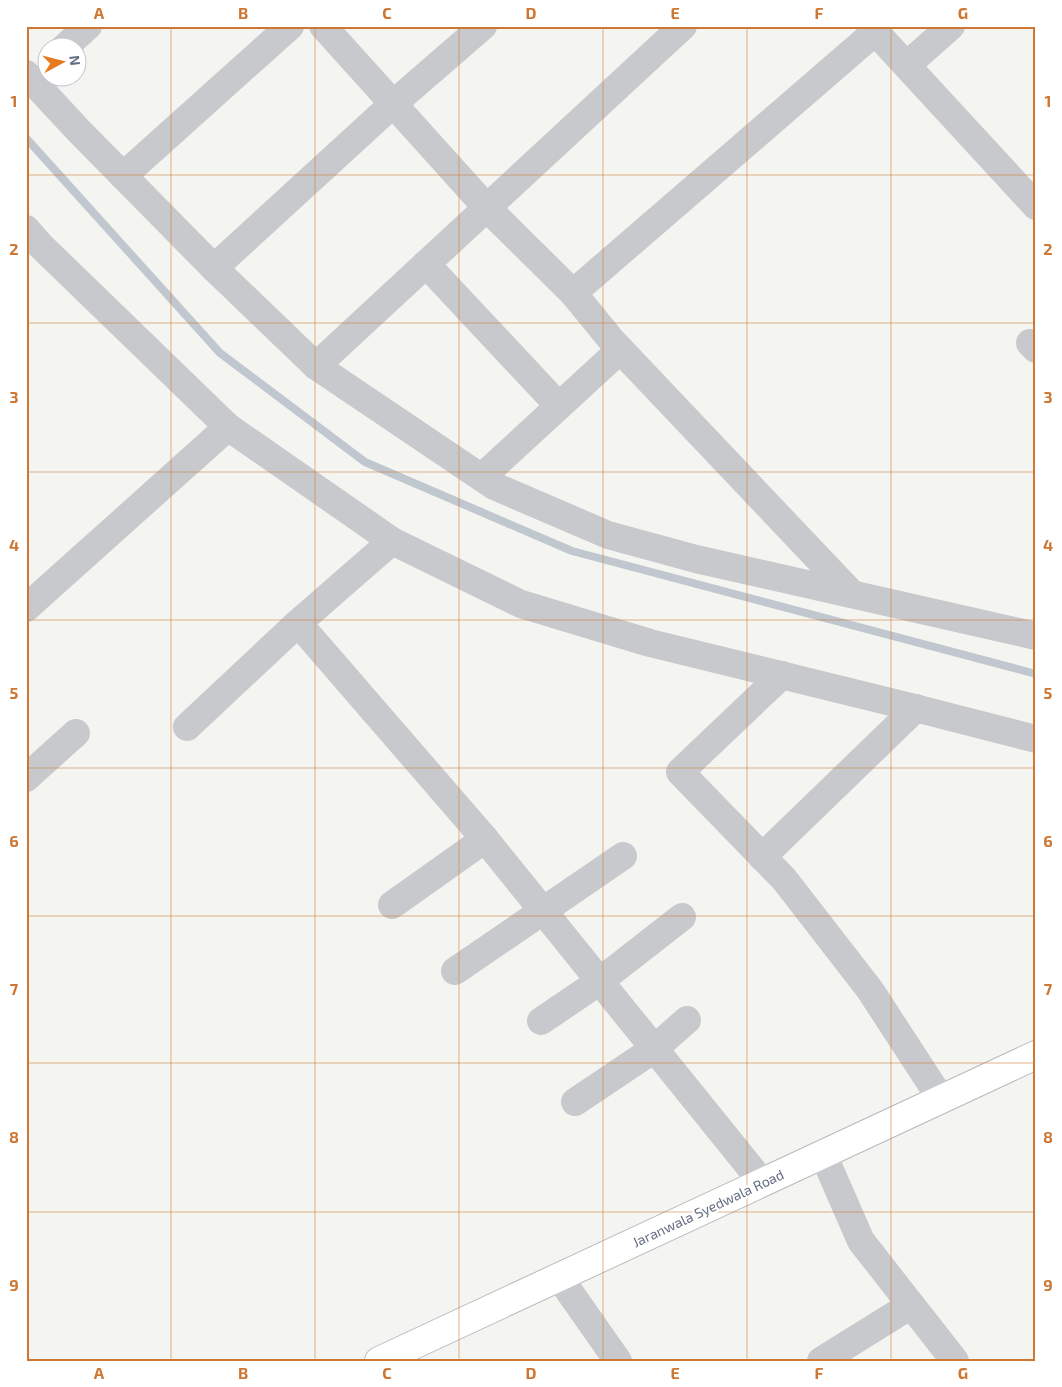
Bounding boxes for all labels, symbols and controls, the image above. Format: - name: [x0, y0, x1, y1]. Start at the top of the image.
- text: A: [94, 3, 105, 22]
- text: B: [238, 3, 248, 22]
- text: C: [382, 3, 392, 22]
- text: D: [526, 3, 537, 22]
- text: E: [670, 3, 680, 22]
- text: F: [815, 3, 824, 22]
- text: G: [958, 3, 968, 22]
- north arrow: [38, 38, 88, 88]
- text: N: [66, 54, 84, 66]
- text: 1: [11, 91, 17, 110]
- text: 1: [1045, 91, 1051, 110]
- text: 2: [9, 239, 19, 258]
- text: 2: [1043, 239, 1053, 258]
- text: 3: [9, 387, 19, 406]
- text: 3: [1043, 387, 1053, 406]
- text: 4: [9, 535, 19, 554]
- text: 4: [1043, 535, 1053, 554]
- text: 5: [10, 683, 19, 702]
- text: 5: [1044, 683, 1053, 702]
- text: 6: [9, 831, 19, 850]
- text: 6: [1043, 831, 1053, 850]
- text: 7: [10, 979, 19, 998]
- text: 7: [1044, 979, 1053, 998]
- text: 8: [9, 1127, 19, 1146]
- text: 8: [1043, 1127, 1053, 1146]
- street label: Jaranwala Syedwala Road: [630, 1165, 786, 1251]
- text: 9: [9, 1275, 19, 1294]
- text: 9: [1043, 1275, 1053, 1294]
- text: A: [94, 1363, 105, 1382]
- text: B: [238, 1363, 248, 1382]
- text: C: [382, 1363, 392, 1382]
- text: D: [526, 1363, 537, 1382]
- text: E: [670, 1363, 680, 1382]
- text: F: [815, 1363, 824, 1382]
- text: G: [958, 1363, 968, 1382]

